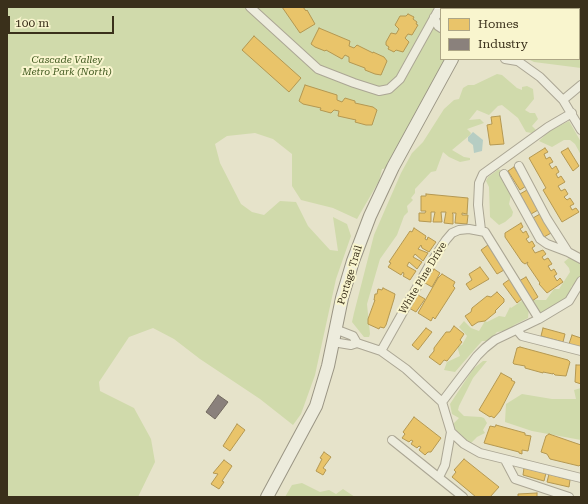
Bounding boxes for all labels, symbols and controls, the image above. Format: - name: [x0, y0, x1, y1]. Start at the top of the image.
- scale bar: [10, 8, 116, 34]
- legend: [440, 8, 580, 60]
- text: 100 m: [15, 16, 49, 30]
- text: Homes: [478, 17, 518, 31]
- text: Industry: [478, 37, 528, 51]
- park label: Cascade Valley Metro Park (North): [22, 54, 112, 78]
- street label: White Pine Drive: [397, 240, 449, 316]
- street label: Portage Trail: [335, 244, 365, 306]

